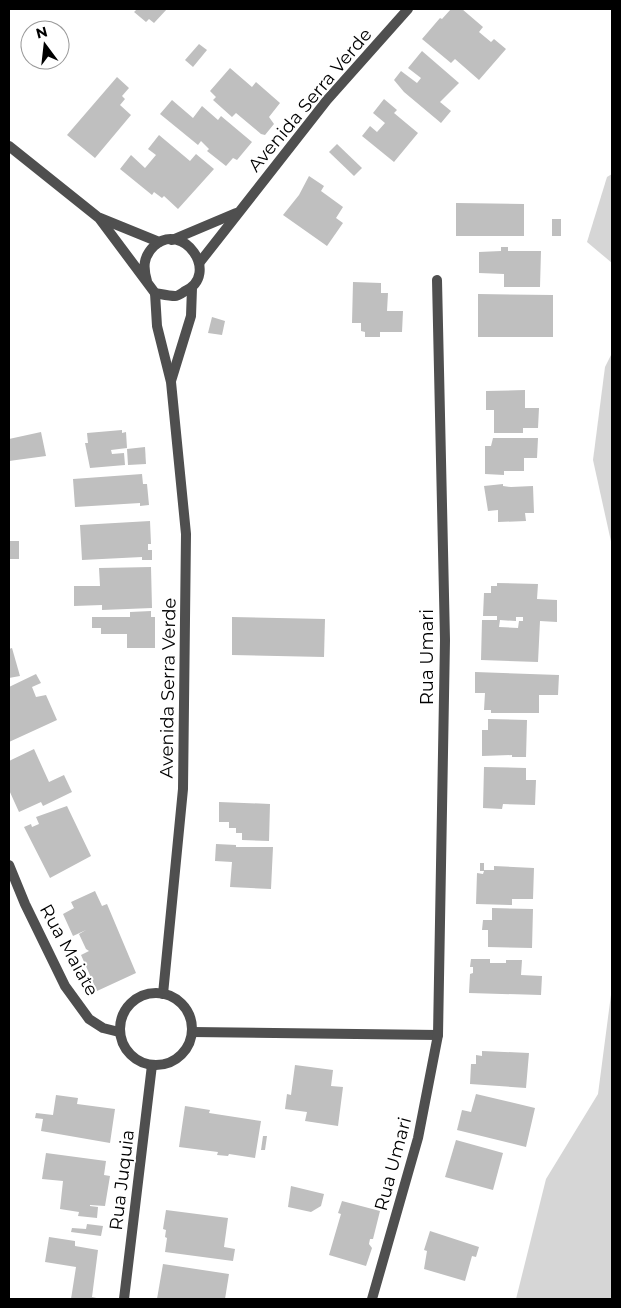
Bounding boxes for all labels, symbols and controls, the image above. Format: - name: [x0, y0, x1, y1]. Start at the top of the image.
- north arrow: [20, 20, 70, 70]
- text: N: [34, 22, 49, 43]
- street label: Avenida Serra Verde: [243, 24, 377, 176]
- street label: Avenida Serra Verde: [155, 597, 181, 779]
- street label: Rua Umari: [416, 609, 438, 705]
- street label: Rua Maiate: [35, 900, 103, 1000]
- street label: Rua Umari: [370, 1115, 416, 1213]
- street label: Rua Juquia: [105, 1128, 139, 1232]

